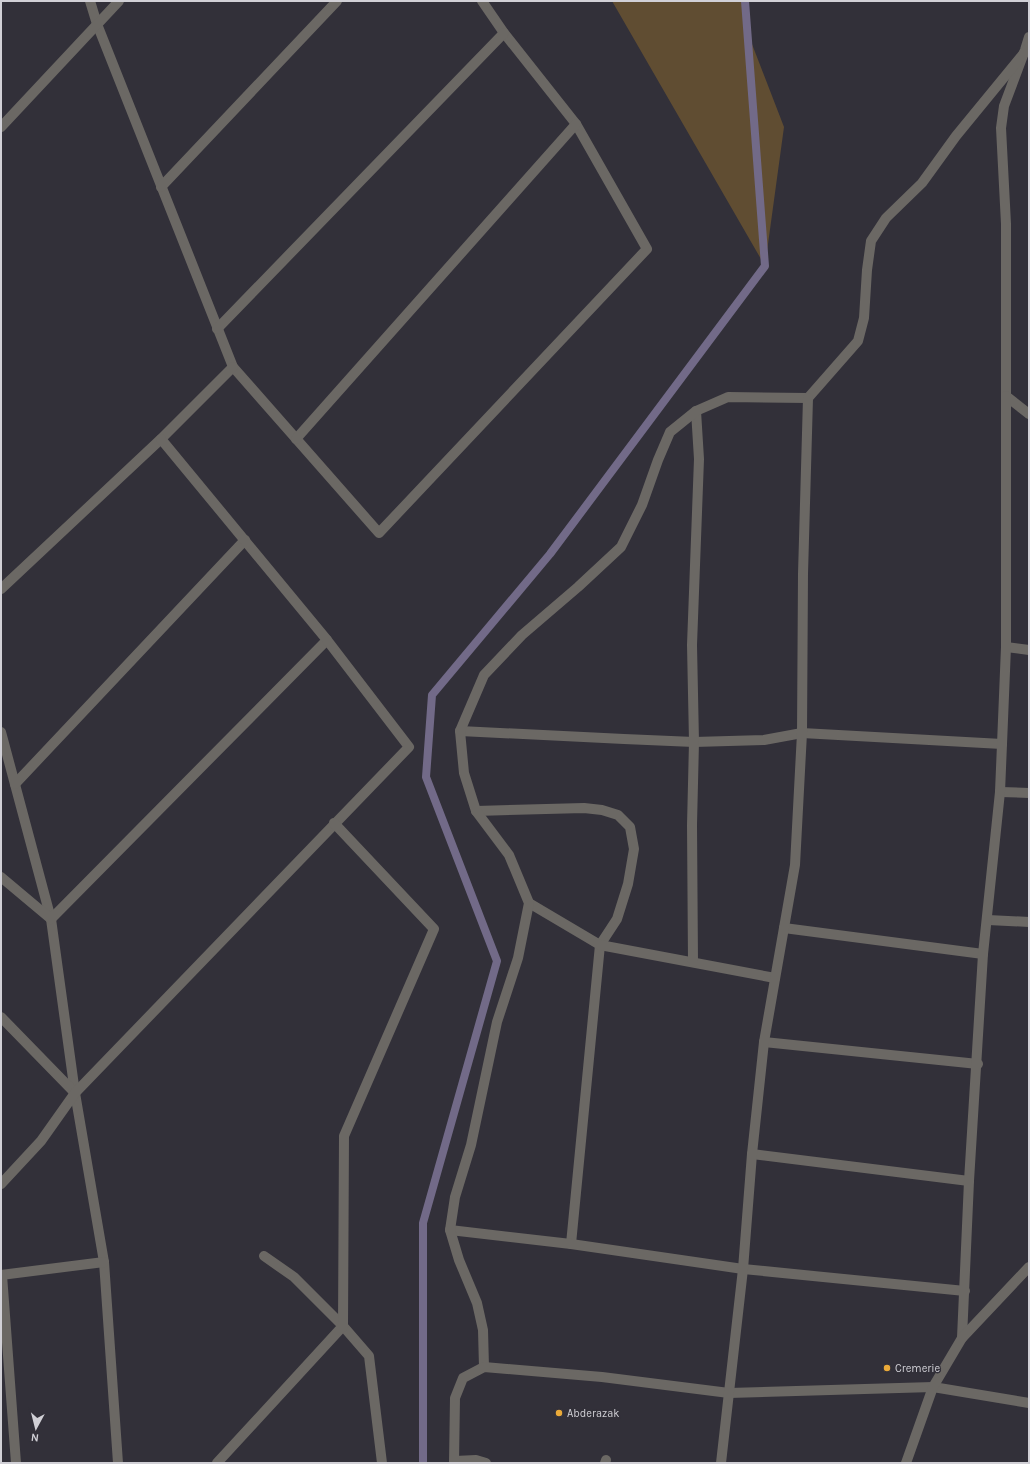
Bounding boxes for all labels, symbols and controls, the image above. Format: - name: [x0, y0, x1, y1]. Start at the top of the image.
- place label: Cremerie: [895, 1362, 941, 1375]
- marker: Cremerie: [882, 1363, 892, 1373]
- place label: Abderazak: [567, 1407, 620, 1420]
- north arrow: [16, 1408, 56, 1448]
- marker: Abderazak: [554, 1408, 564, 1418]
- text: N: [30, 1430, 40, 1444]

